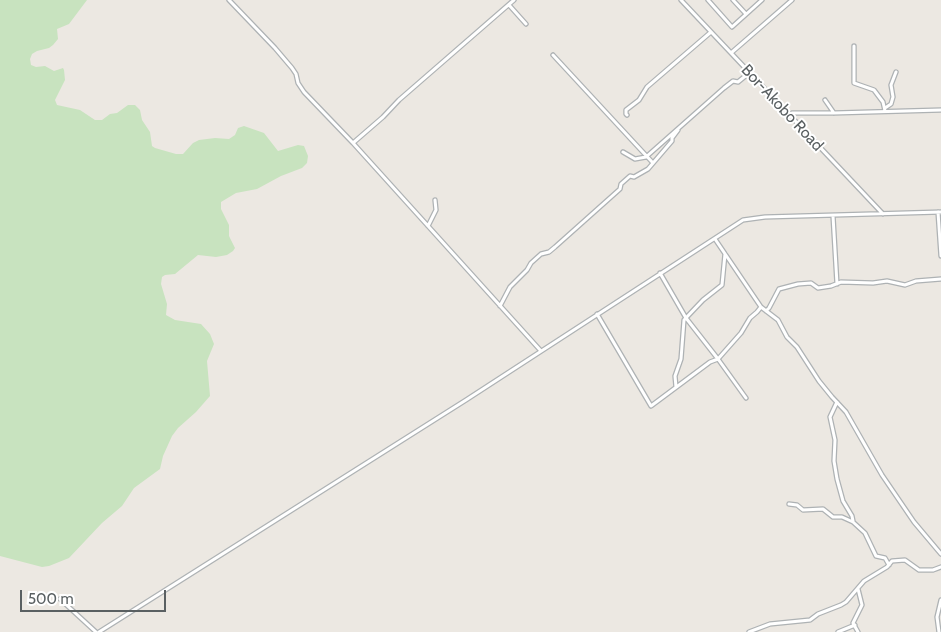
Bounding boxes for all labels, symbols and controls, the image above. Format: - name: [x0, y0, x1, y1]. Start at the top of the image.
- street label: Bor-Akobo Road: [737, 61, 827, 155]
- scale bar: [22, 580, 169, 612]
- text: 500 m: [28, 590, 74, 608]

